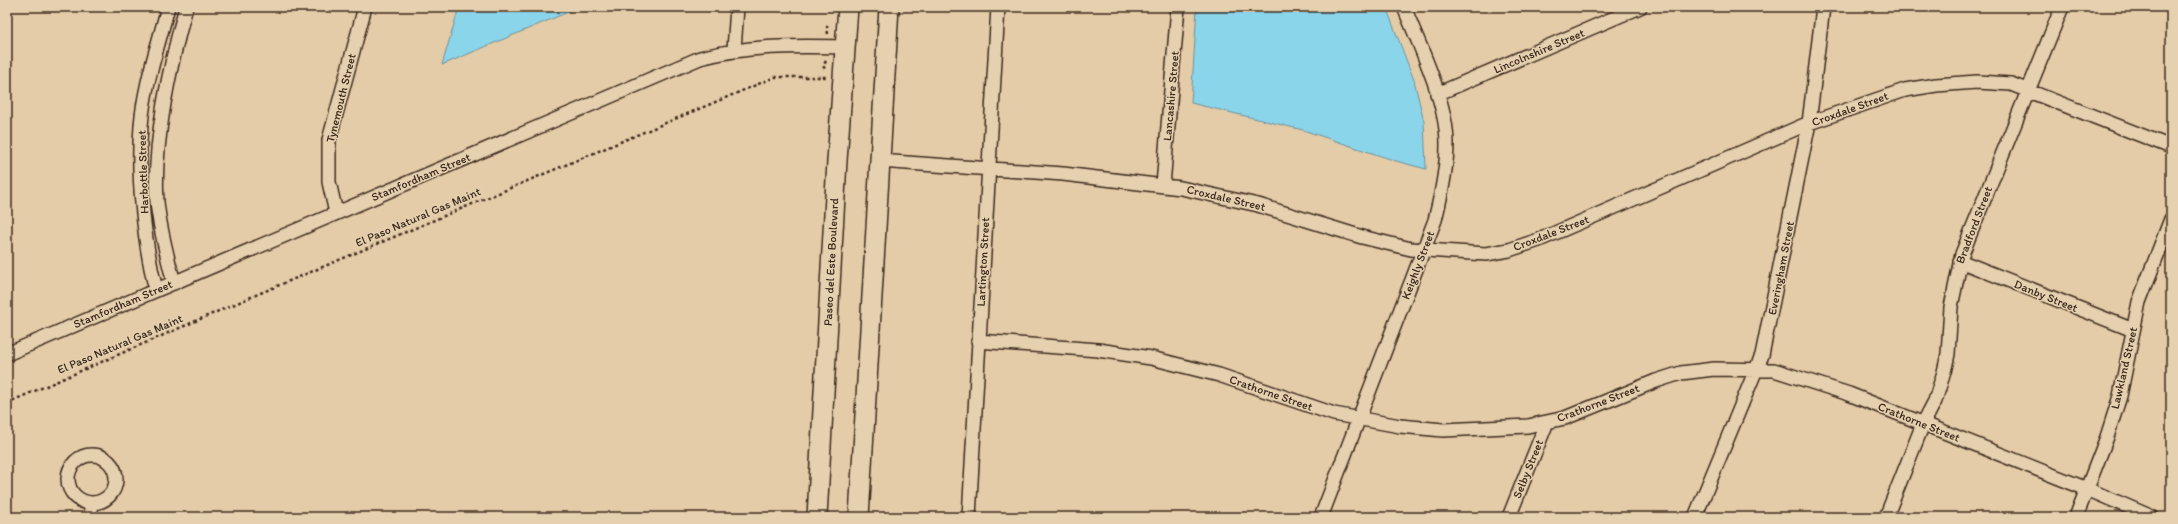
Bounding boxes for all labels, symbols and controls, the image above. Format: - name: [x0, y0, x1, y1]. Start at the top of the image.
- street label: Lincolnshire Street: [1491, 25, 1587, 77]
- street label: Lancashire Street: [1160, 50, 1182, 142]
- street label: Tynemouth Street: [323, 51, 359, 144]
- street label: Croxdale Street: [1810, 89, 1891, 129]
- street label: Harbottle Street: [135, 129, 151, 214]
- street label: Stamfordham Street: [369, 150, 473, 204]
- street label: Croxdale Street: [1185, 182, 1267, 214]
- street label: El Paso Natural Gas Maint: [353, 184, 483, 250]
- street label: Bradford Street: [1953, 184, 1995, 266]
- street label: Paseo del Este Boulevard: [821, 197, 841, 326]
- street label: Croxdale Street: [1511, 212, 1591, 254]
- street label: Lartington Street: [974, 217, 992, 307]
- street label: Everingham Street: [1765, 219, 1797, 316]
- street label: Keighly Street: [1399, 228, 1438, 301]
- street label: Stamfordham Street: [71, 277, 175, 331]
- street label: Danby Street: [2012, 277, 2080, 315]
- street label: El Paso Natural Gas Maint: [55, 311, 185, 377]
- street label: Lawkland Street: [2108, 325, 2140, 410]
- street label: Crathorne Street: [1228, 372, 1315, 414]
- street label: Crathorne Street: [1555, 381, 1642, 425]
- street label: Crathorne Street: [1876, 399, 1963, 445]
- street label: Selby Street: [1510, 437, 1546, 500]

